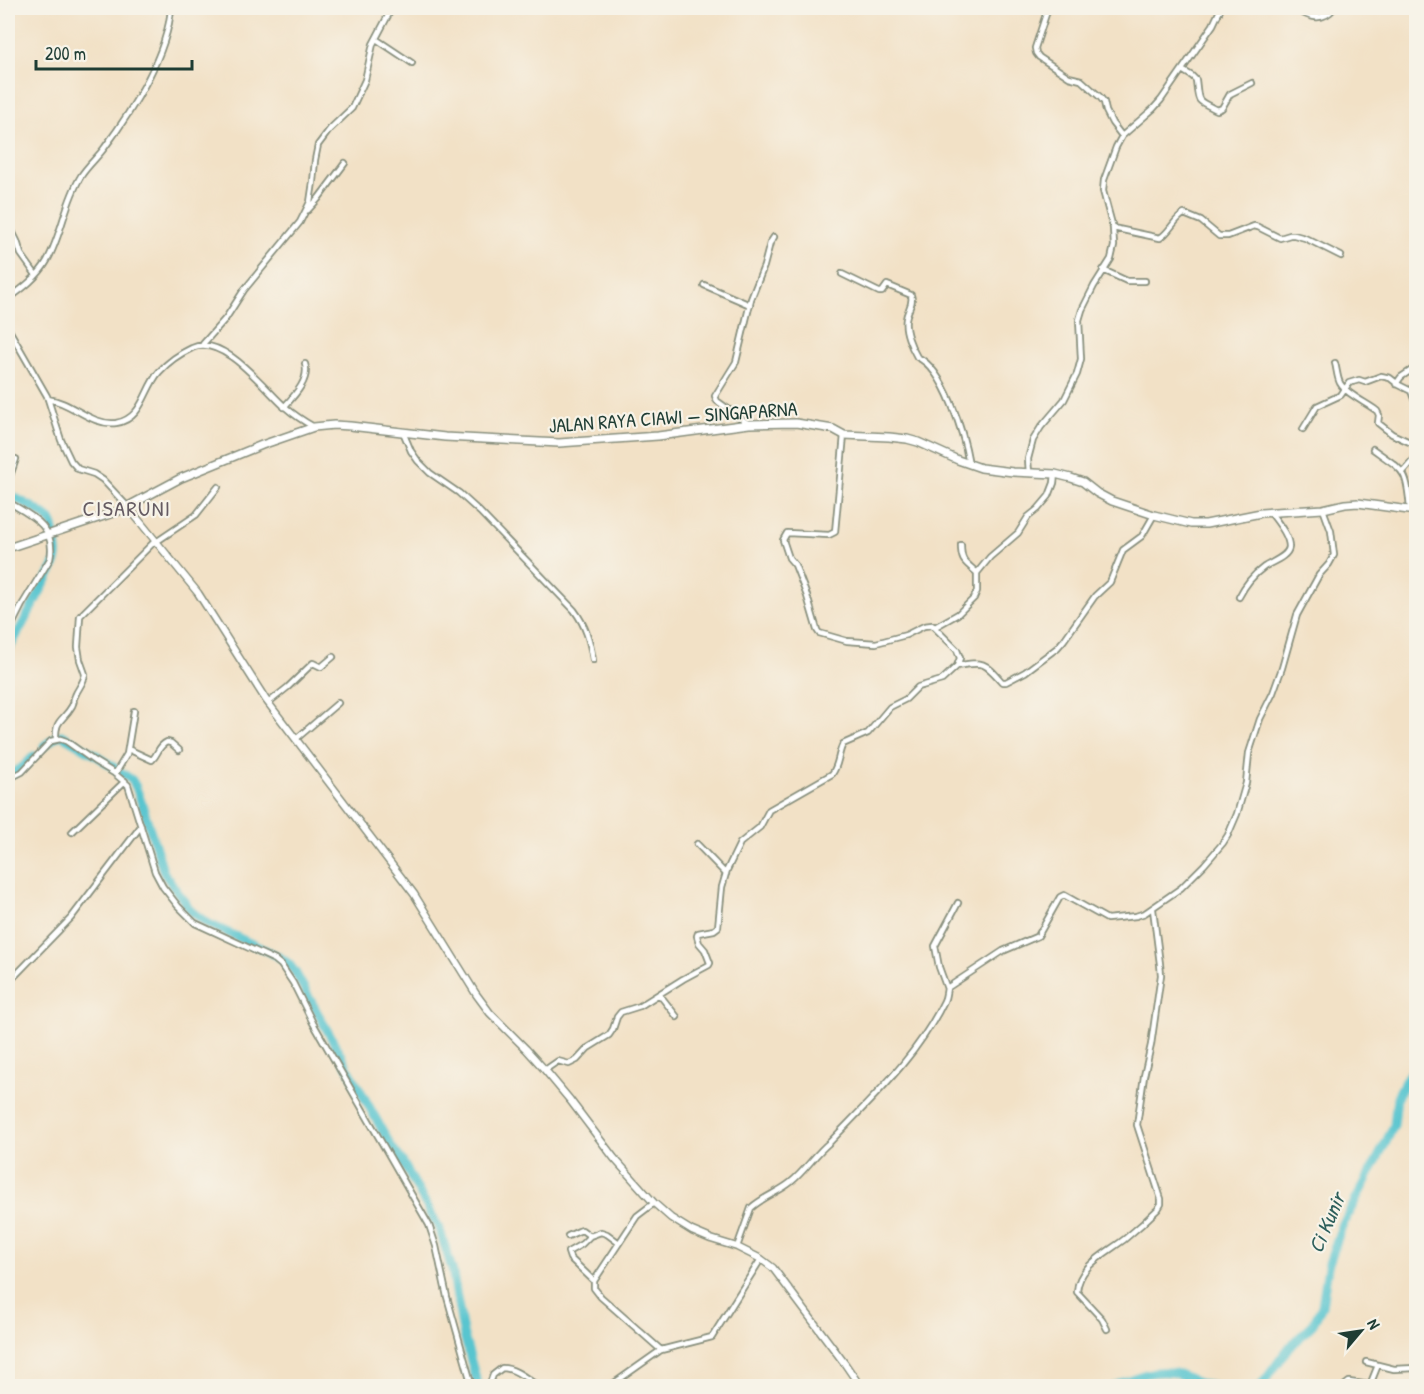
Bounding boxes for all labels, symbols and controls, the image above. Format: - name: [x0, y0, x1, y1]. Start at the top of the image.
- scale bar: [36, 33, 192, 71]
- text: 200 m: [45, 41, 86, 66]
- street label: JALAN RAYA CIAWI — SINGAPARNA: [548, 394, 798, 439]
- district label: CISARUNI: [82, 493, 172, 523]
- water label: Ci Kunir: [1301, 1186, 1353, 1257]
- north arrow: [1331, 1301, 1391, 1361]
- text: N: [1362, 1315, 1386, 1333]

